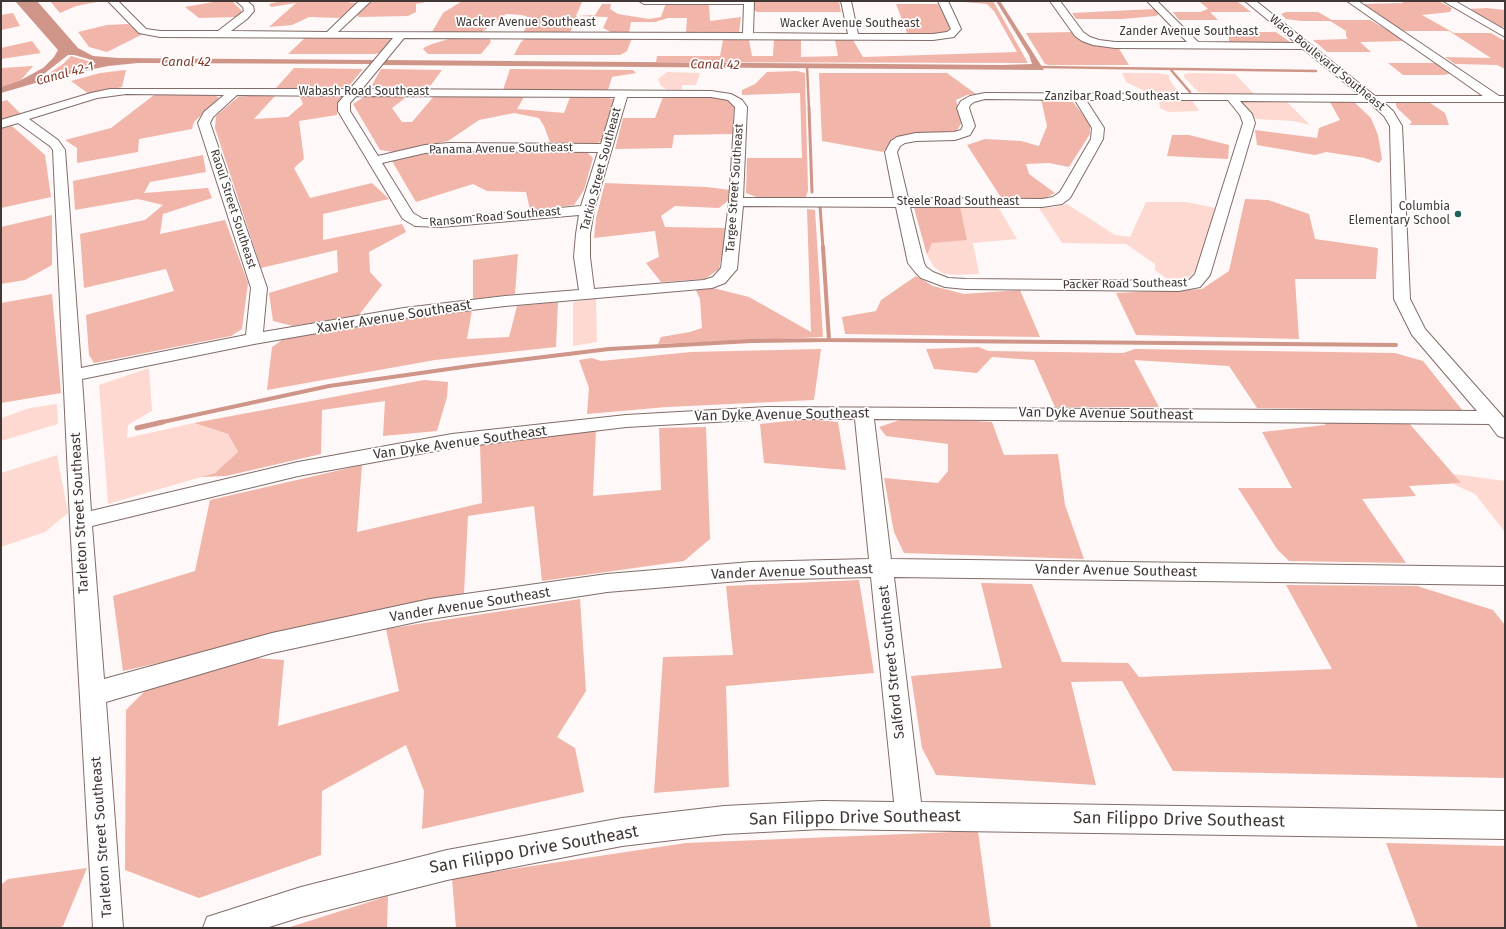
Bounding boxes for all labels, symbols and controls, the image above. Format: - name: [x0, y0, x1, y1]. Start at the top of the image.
- street label: Waco Boulevard Southeast: [1266, 12, 1388, 114]
- street label: Wacker Avenue Southeast: [456, 16, 596, 30]
- street label: Wacker Avenue Southeast: [780, 17, 920, 31]
- street label: Zander Avenue Southeast: [1120, 25, 1258, 39]
- water label: Canal 42: [161, 54, 211, 70]
- water label: Canal 42: [690, 57, 740, 73]
- water label: Canal 42-1: [34, 59, 96, 89]
- street label: Wabash Road Southeast: [299, 85, 429, 99]
- street label: Zanzibar Road Southeast: [1044, 90, 1180, 104]
- street label: Tarkio Street Southeast: [578, 106, 624, 232]
- street label: Targee Street Southeast: [723, 123, 747, 253]
- street label: Panama Avenue Southeast: [429, 141, 573, 157]
- street label: Raoul Street Southeast: [207, 147, 259, 271]
- street label: Steele Road Southeast: [897, 195, 1019, 209]
- place label: Columbia Elementary School: [1348, 200, 1450, 228]
- street label: Ransom Road Southeast: [428, 204, 562, 230]
- marker: Columbia Elementary School: [1453, 209, 1463, 219]
- street label: Packer Road Southeast: [1063, 276, 1187, 292]
- street label: Xavier Avenue Southeast: [315, 296, 473, 338]
- street label: Van Dyke Avenue Southeast: [1018, 404, 1194, 424]
- street label: Van Dyke Avenue Southeast: [694, 405, 870, 425]
- street label: Van Dyke Avenue Southeast: [372, 423, 548, 463]
- street label: Tarleton Street Southeast: [67, 432, 93, 594]
- street label: Vander Avenue Southeast: [711, 561, 873, 583]
- street label: Vander Avenue Southeast: [1035, 561, 1197, 581]
- street label: Vander Avenue Southeast: [389, 584, 551, 626]
- street label: Salford Street Southeast: [876, 584, 908, 740]
- street label: Tarleton Street Southeast: [88, 756, 116, 918]
- street label: San Filippo Drive Southeast: [749, 806, 961, 830]
- street label: San Filippo Drive Southeast: [1073, 808, 1285, 832]
- street label: San Filippo Drive Southeast: [428, 822, 640, 878]

